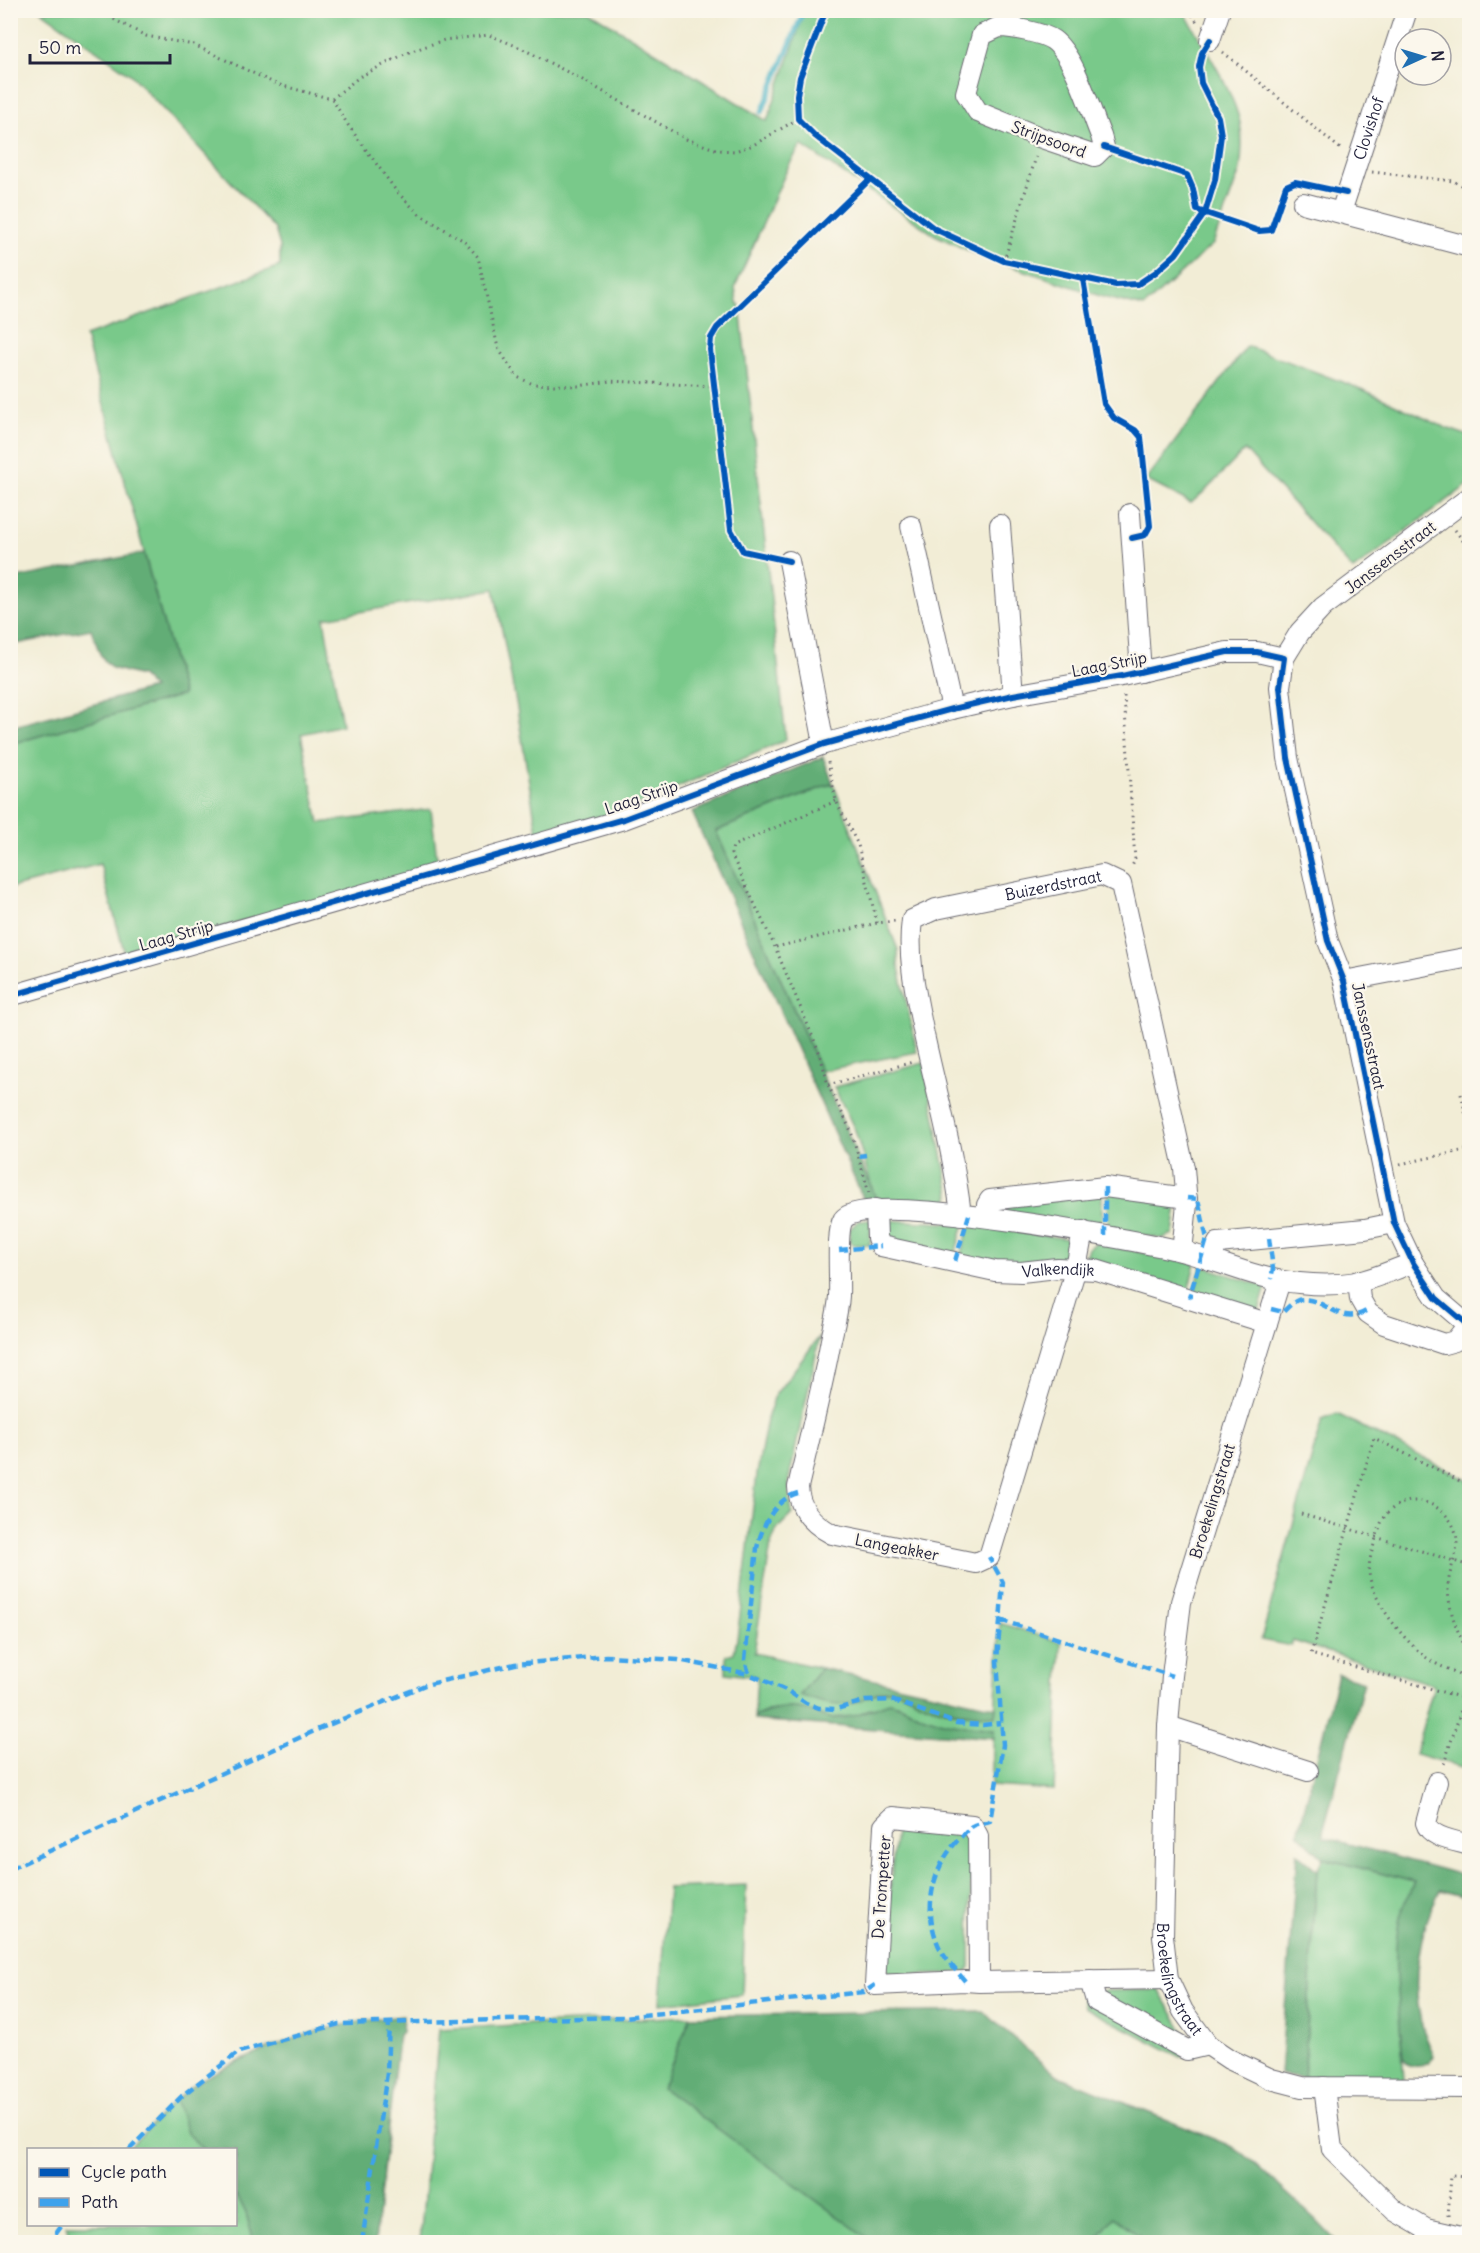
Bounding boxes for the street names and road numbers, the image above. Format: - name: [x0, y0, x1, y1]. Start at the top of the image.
- street label: Clovishof: [1349, 94, 1388, 162]
- street label: Strijpsoord: [1009, 116, 1089, 162]
- street label: Janssensstraat: [1341, 516, 1440, 598]
- street label: Laag Strijp: [1070, 647, 1148, 681]
- street label: Laag Strijp: [602, 775, 680, 819]
- street label: Buizerdstraat: [1003, 865, 1104, 905]
- street label: Laag Strijp: [137, 915, 215, 955]
- street label: Janssensstraat: [1348, 981, 1390, 1092]
- street label: Valkendijk: [1021, 1258, 1095, 1282]
- street label: Broekelingstraat: [1185, 1441, 1239, 1561]
- street label: Langeakker: [853, 1529, 941, 1565]
- street label: De Trompetter: [867, 1834, 895, 1940]
- street label: Broekelingstraat: [1153, 1922, 1208, 2039]

